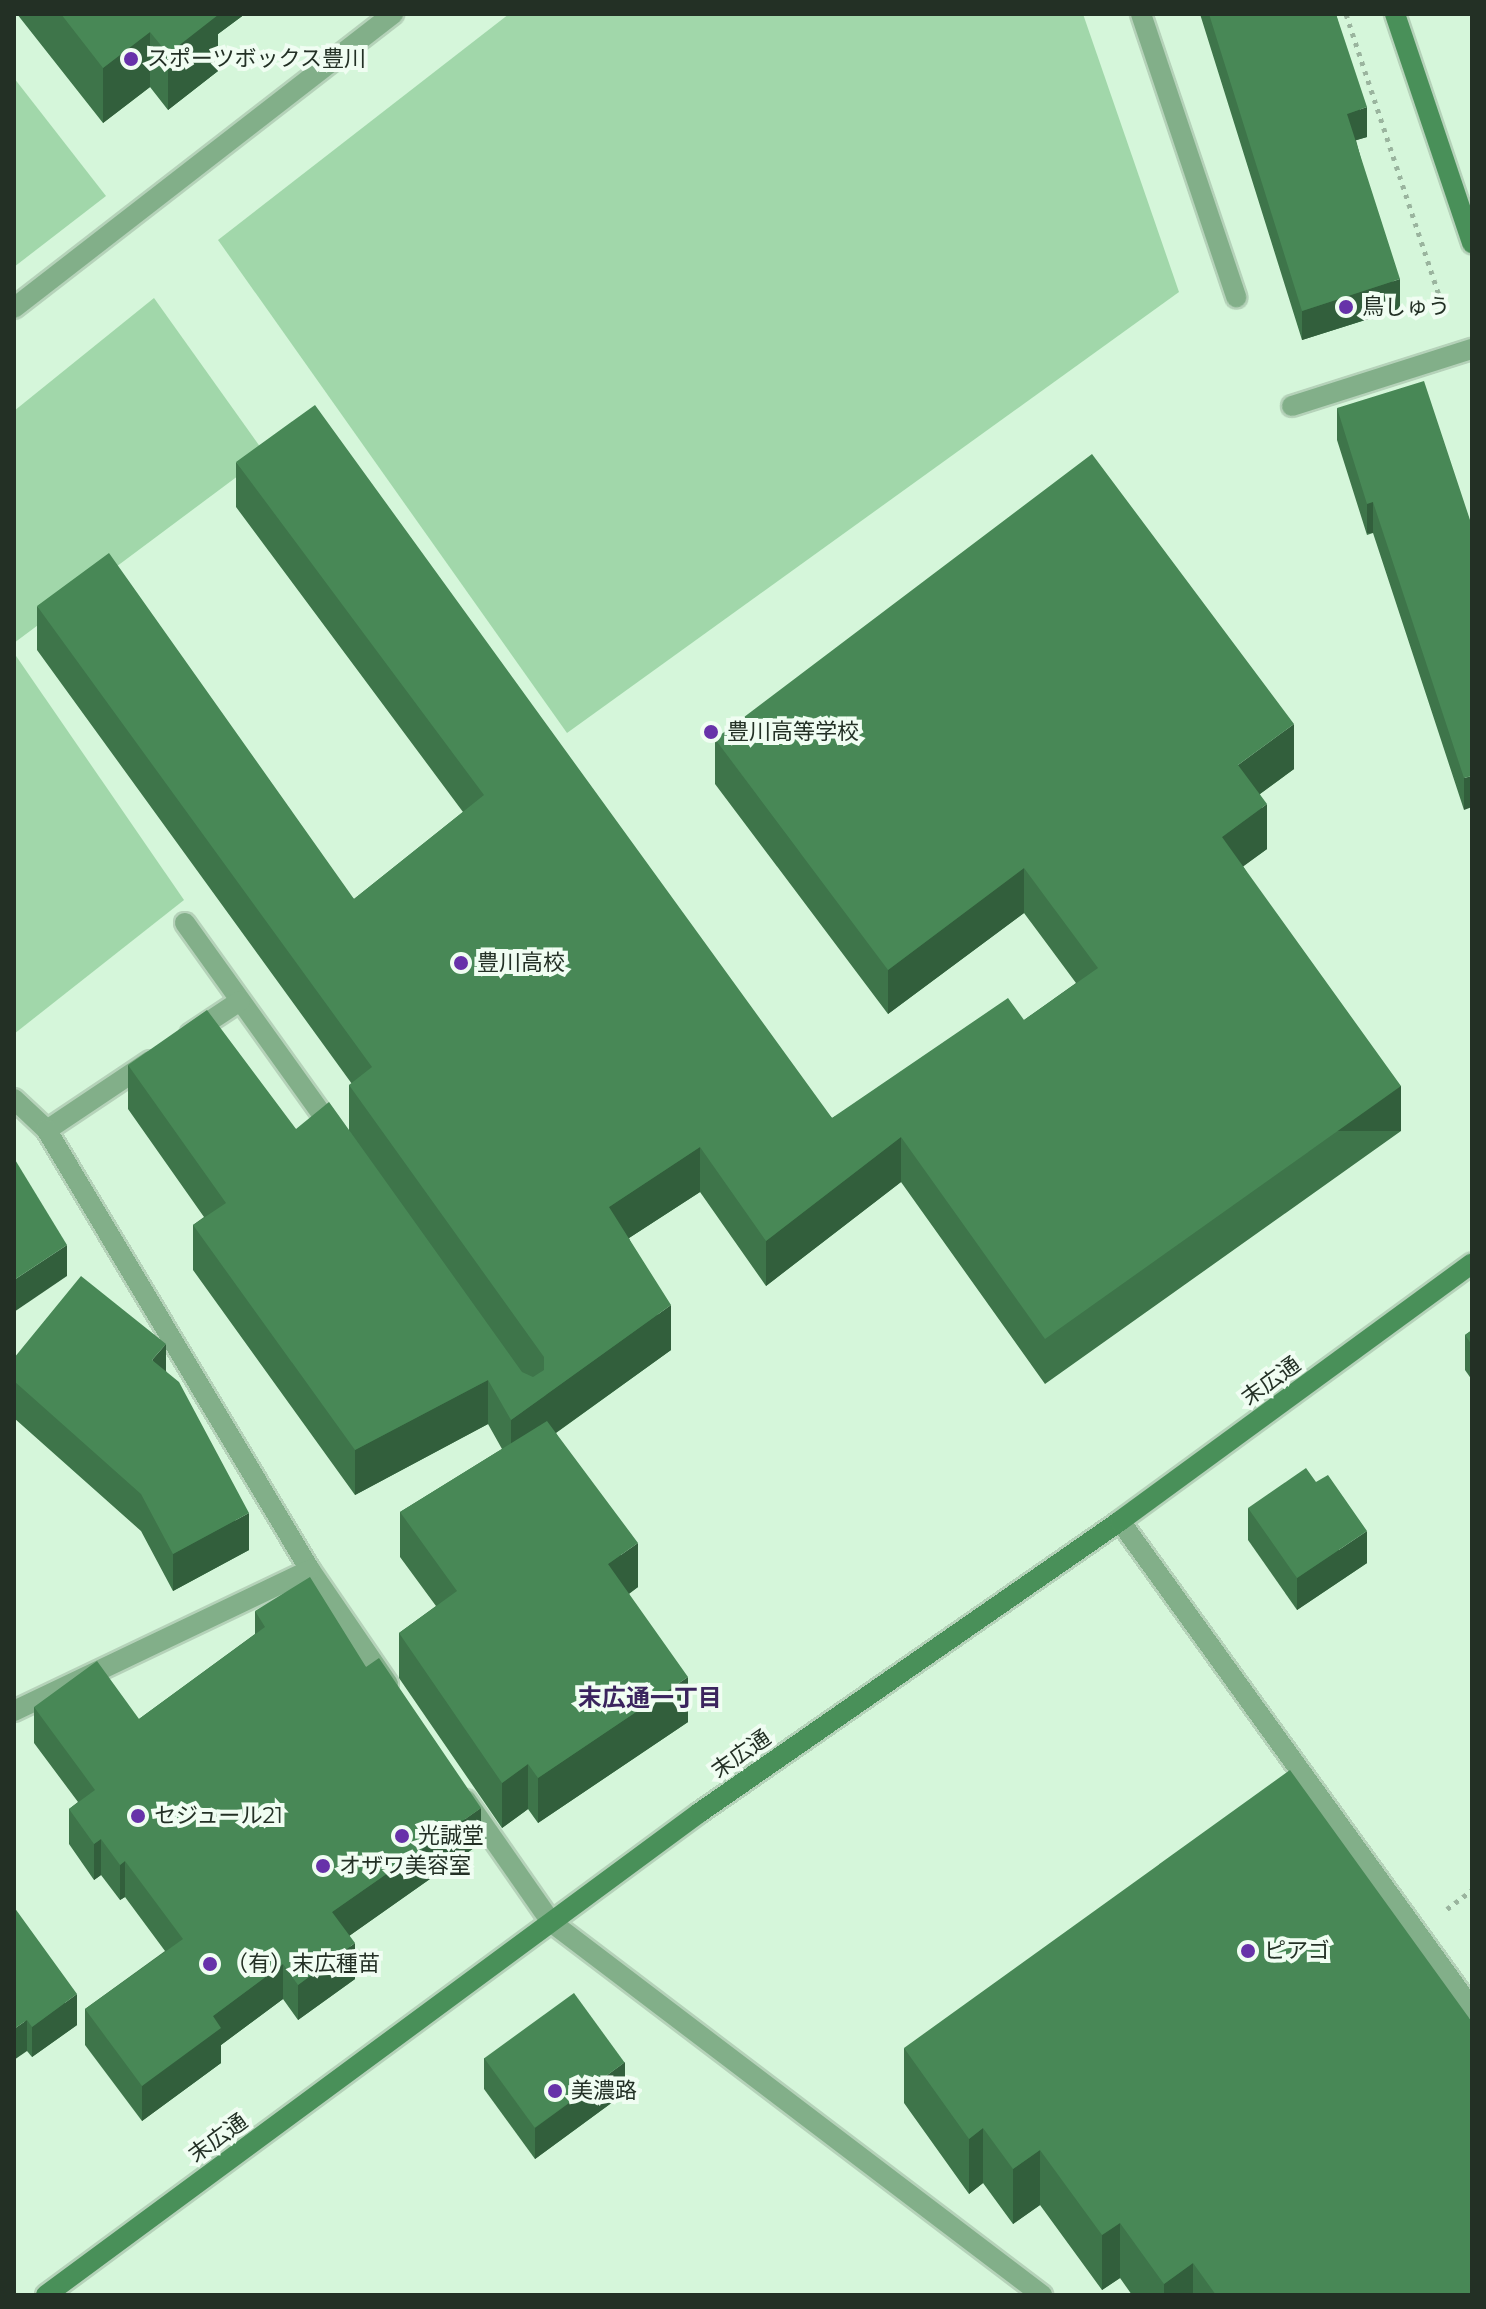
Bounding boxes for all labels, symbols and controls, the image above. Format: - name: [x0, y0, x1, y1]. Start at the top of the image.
- place label: スポーツボックス豊川: [147, 46, 367, 72]
- marker: スポーツボックス豊川: [122, 50, 140, 68]
- place label: 鳥しゅう: [1362, 294, 1450, 320]
- marker: 鳥しゅう: [1337, 298, 1355, 316]
- place label: 豊川高等学校: [727, 719, 859, 745]
- marker: 豊川高等学校: [702, 723, 720, 741]
- place label: 豊川高校: [477, 950, 565, 976]
- marker: 豊川高校: [452, 954, 470, 972]
- street label: 末広通: [1237, 1351, 1305, 1411]
- district label: 末広通一丁目: [578, 1684, 722, 1712]
- street label: 末広通: [706, 1724, 776, 1784]
- place label: セジュール21: [154, 1803, 284, 1829]
- marker: セジュール21: [129, 1807, 147, 1825]
- place label: 光誠堂: [418, 1823, 484, 1849]
- marker: 光誠堂: [393, 1827, 411, 1845]
- place label: オザワ美容室: [339, 1853, 471, 1879]
- marker: オザワ美容室: [314, 1857, 332, 1875]
- place label: ピアゴ: [1264, 1938, 1330, 1964]
- marker: ピアゴ: [1239, 1942, 1257, 1960]
- place label: （有）末広種苗: [226, 1951, 380, 1977]
- marker: （有）末広種苗: [201, 1955, 219, 1973]
- place label: 美濃路: [571, 2078, 637, 2104]
- marker: 美濃路: [546, 2082, 564, 2100]
- street label: 末広通: [184, 2108, 252, 2168]

